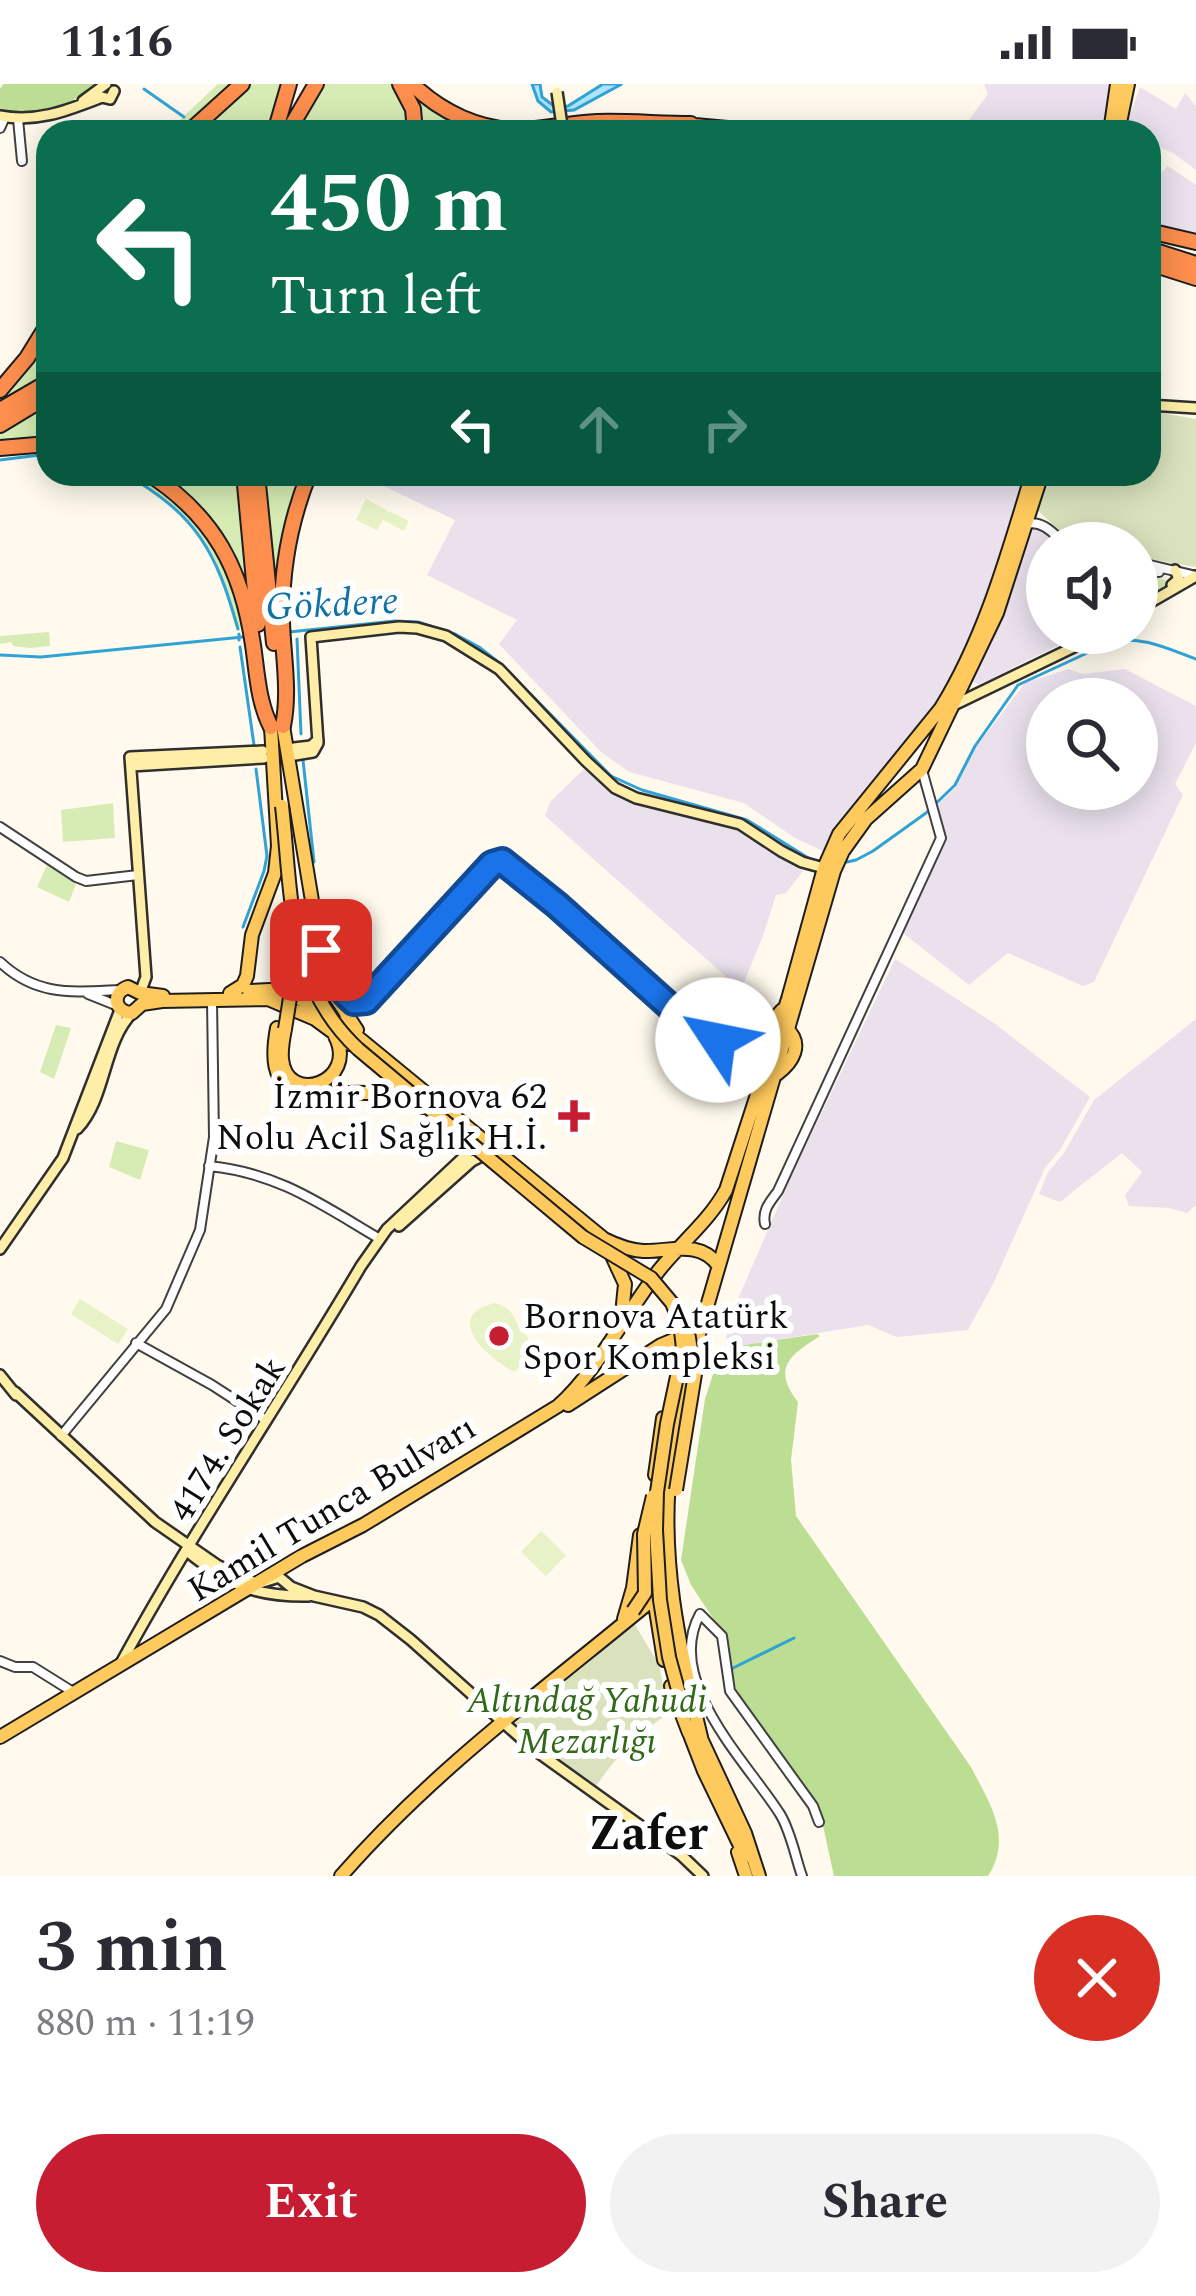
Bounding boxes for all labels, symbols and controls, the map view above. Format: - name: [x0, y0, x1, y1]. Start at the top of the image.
- text: 11:16: [60, 8, 173, 77]
- text: 450 m: [270, 141, 508, 269]
- icon: left: [72, 168, 228, 324]
- text: Turn left: [270, 256, 482, 338]
- icon: left: [440, 396, 506, 462]
- icon: ahead: [566, 396, 632, 462]
- icon: right: [692, 396, 758, 462]
- map controls: [1026, 522, 1158, 810]
- button: sound: [1026, 522, 1158, 654]
- water label: Gökdere: [264, 572, 400, 637]
- button: search: [1026, 678, 1158, 810]
- pin: [270, 899, 372, 1001]
- icon: arrive: [288, 917, 354, 983]
- position arrow: [655, 977, 781, 1103]
- place label: İzmir Bornova 62 Nolu Acil Sağlık H.İ.: [216, 1070, 547, 1166]
- marker: İzmir Bornova 62 Nolu Acil Sağlık H.İ.: [558, 1100, 590, 1132]
- place label: Bornova Atatürk Spor Kompleksi: [523, 1290, 789, 1386]
- marker: Bornova Atatürk Spor Kompleksi: [486, 1323, 512, 1349]
- street label: 4174. Sokak: [155, 1346, 301, 1533]
- street label: Kamil Tunca Bulvarı: [177, 1401, 487, 1617]
- park label: Altındağ Yahudi Mezarlığı: [466, 1674, 707, 1770]
- district label: Zafer: [588, 1798, 709, 1871]
- text: 3 min: [36, 1894, 228, 2003]
- button: close: [1034, 1915, 1160, 2041]
- text: 880 m · 11:19: [36, 1994, 255, 2053]
- button: Exit: [36, 2134, 586, 2272]
- button: Share: [610, 2134, 1160, 2272]

